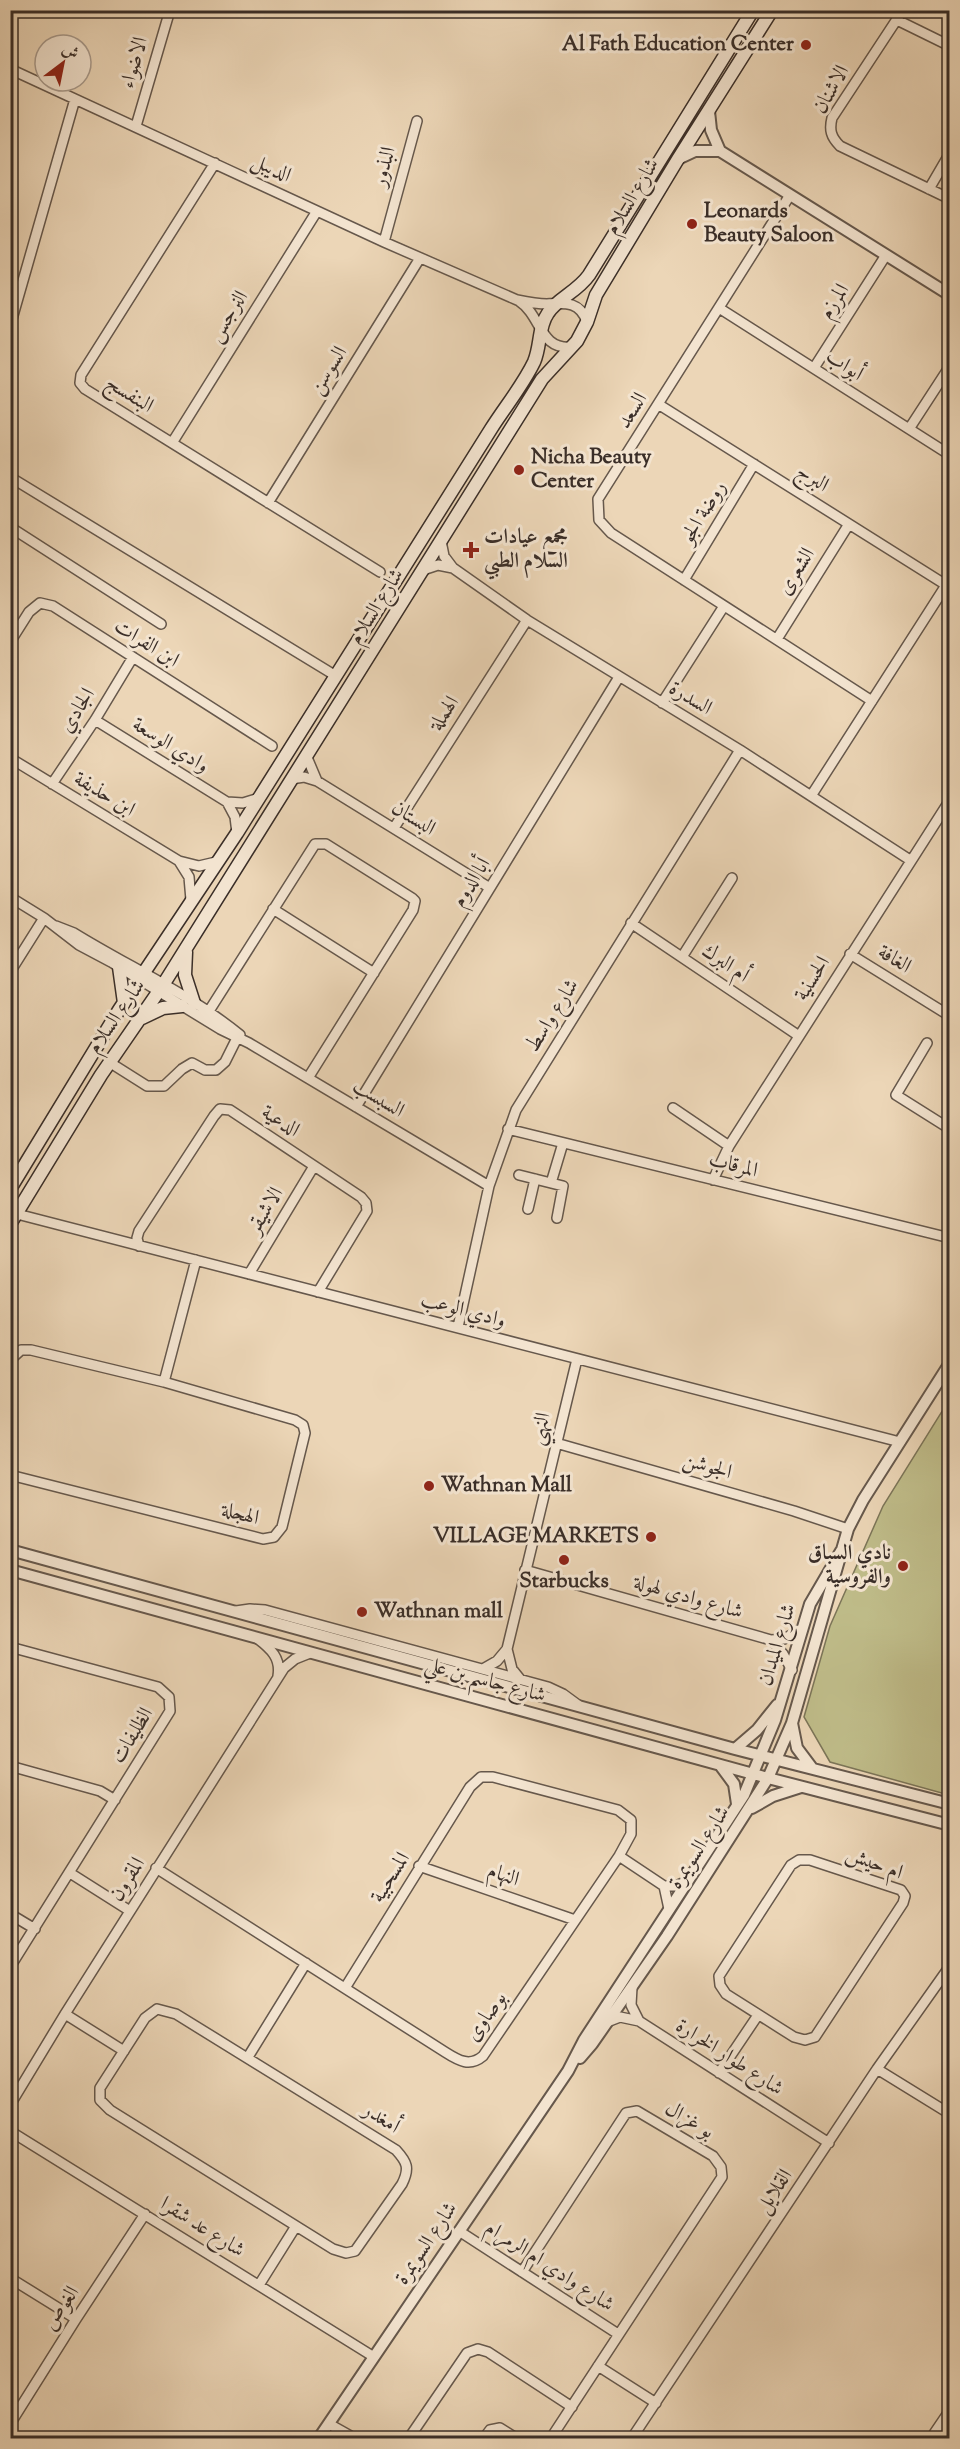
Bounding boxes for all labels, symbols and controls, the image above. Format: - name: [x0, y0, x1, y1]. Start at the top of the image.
- place label: Al Fath Education Center: [562, 30, 794, 60]
- north arrow: [33, 33, 93, 93]
- street label: الاضواء: [113, 34, 157, 92]
- text: ش: [57, 38, 82, 66]
- marker: Al Fath Education Center: [799, 38, 813, 52]
- street label: الاشنان: [806, 60, 858, 120]
- street label: البذور: [365, 144, 405, 192]
- street label: الديبل: [246, 147, 296, 191]
- street label: شارع السلام: [598, 153, 669, 242]
- place label: Leonards Beauty Saloon: [704, 197, 834, 251]
- marker: Leonards Beauty Saloon: [685, 217, 699, 231]
- street label: المرزم: [812, 278, 858, 326]
- street label: النرجس: [201, 285, 257, 349]
- street label: السوسن: [302, 341, 356, 401]
- street label: أبواب: [819, 341, 870, 390]
- street label: البنفسج: [98, 369, 159, 423]
- street label: السعد: [610, 387, 656, 435]
- place label: Nicha Beauty Center: [531, 443, 652, 497]
- street label: البرج: [789, 457, 834, 502]
- marker: Nicha Beauty Center: [512, 463, 526, 477]
- street label: روضة الجو: [672, 476, 735, 552]
- place label: مجمع عيادات السلام الطبي: [484, 523, 568, 580]
- marker: مجمع عيادات السلام الطبي: [462, 541, 480, 559]
- street label: الشعرى: [771, 542, 823, 602]
- street label: شارع السلام: [342, 563, 413, 652]
- street label: ابن الفرات: [107, 612, 185, 676]
- street label: السدرة: [662, 674, 718, 724]
- street label: الجادي: [53, 683, 103, 739]
- street label: الهملة: [422, 691, 468, 738]
- street label: وادي الوسعة: [126, 710, 214, 782]
- street label: ابن حذيفة: [67, 765, 141, 825]
- street label: البستان: [385, 794, 441, 844]
- street label: أبا الدوم: [443, 851, 500, 914]
- street label: أم البرك: [694, 935, 756, 992]
- street label: الغافة: [871, 938, 917, 982]
- street label: الحسنية: [788, 951, 838, 1007]
- street label: شارع واسط: [519, 973, 588, 1059]
- street label: شارع السلام: [80, 974, 155, 1061]
- street label: السبسب: [346, 1072, 410, 1126]
- street label: الدعية: [255, 1098, 305, 1146]
- street label: المرقاب: [705, 1145, 761, 1187]
- street label: الاشيقر: [239, 1182, 292, 1242]
- street label: وادي الوعب: [417, 1285, 509, 1337]
- street label: النهي: [522, 1409, 562, 1449]
- street label: الجوشن: [679, 1446, 735, 1488]
- place label: Wathnan Mall: [441, 1471, 572, 1501]
- marker: Wathnan Mall: [422, 1479, 436, 1493]
- street label: الهجلة: [217, 1496, 262, 1534]
- place label: VILLAGE MARKETS: [433, 1522, 639, 1552]
- marker: VILLAGE MARKETS: [644, 1530, 658, 1544]
- place label: نادي السباق والفروسية: [808, 1539, 891, 1593]
- marker: Starbucks: [557, 1553, 571, 1567]
- marker: نادي السباق والفروسية: [896, 1559, 910, 1573]
- place label: Starbucks: [519, 1567, 609, 1597]
- street label: شارع وادي لهولة: [629, 1568, 746, 1629]
- place label: Wathnan mall: [374, 1597, 503, 1627]
- street label: شارع الميدان: [751, 1600, 806, 1690]
- marker: Wathnan mall: [355, 1605, 369, 1619]
- street label: شارع جاسم بن علي: [420, 1650, 549, 1715]
- street label: الظليفات: [104, 1702, 162, 1770]
- street label: شارع السويمرة: [662, 1800, 739, 1896]
- street label: ام حيش: [841, 1839, 907, 1890]
- street label: المسحبية: [364, 1847, 418, 1909]
- street label: المقرون: [103, 1852, 153, 1908]
- street label: النهام: [483, 1857, 523, 1896]
- street label: بوصاوى: [459, 1986, 515, 2048]
- street label: شارع طوار الخرارة: [669, 2012, 789, 2105]
- street label: أمغدر: [355, 2093, 407, 2142]
- street label: بو غزال: [659, 2095, 719, 2147]
- street label: القلايل: [749, 2164, 801, 2220]
- street label: شارع عد شقرا: [153, 2190, 250, 2267]
- street label: شارع السويمرة: [388, 2197, 467, 2292]
- street label: شارع وادي ام الرمرام: [478, 2214, 620, 2321]
- street label: الغوص: [36, 2280, 88, 2338]

